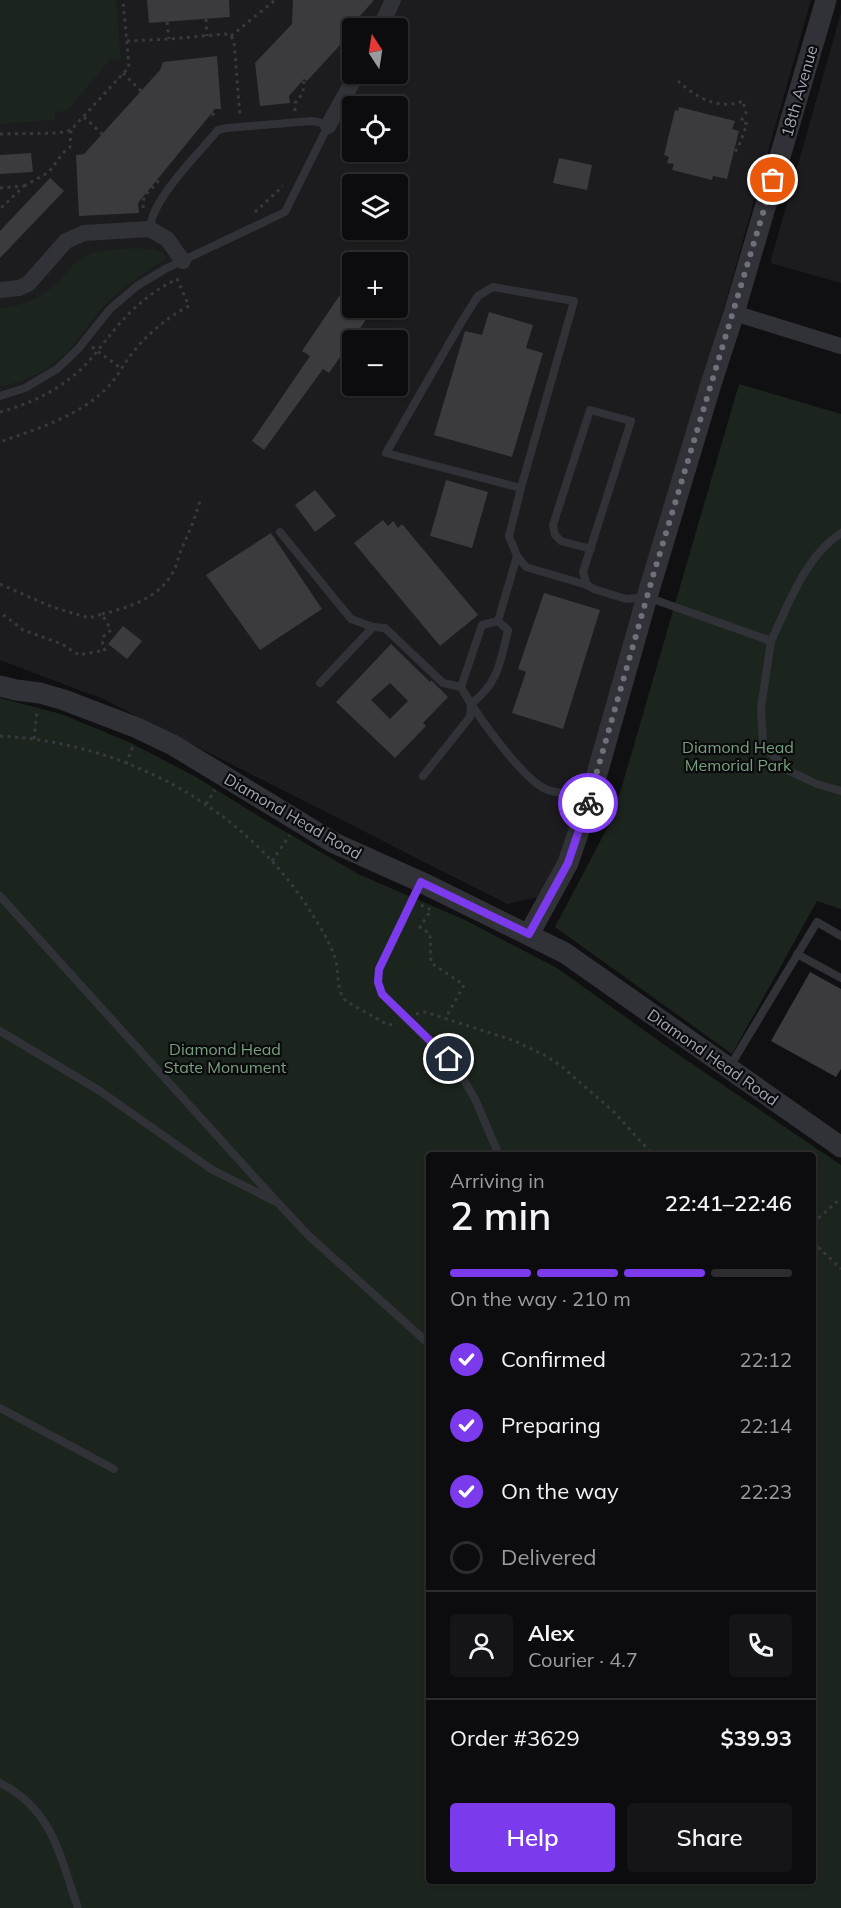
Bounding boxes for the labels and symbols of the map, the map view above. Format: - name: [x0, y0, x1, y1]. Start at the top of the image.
- north arrow: [342, 18, 408, 84]
- street label: 18th Avenue: [776, 43, 822, 139]
- pin: [747, 154, 798, 205]
- park label: Diamond Head Memorial Park: [682, 737, 794, 775]
- street label: Diamond Head Road: [221, 769, 365, 863]
- courier: [558, 773, 618, 833]
- street label: Diamond Head Road: [644, 1004, 782, 1110]
- pin: [423, 1033, 474, 1084]
- park label: Diamond Head State Monument: [164, 1039, 287, 1077]

